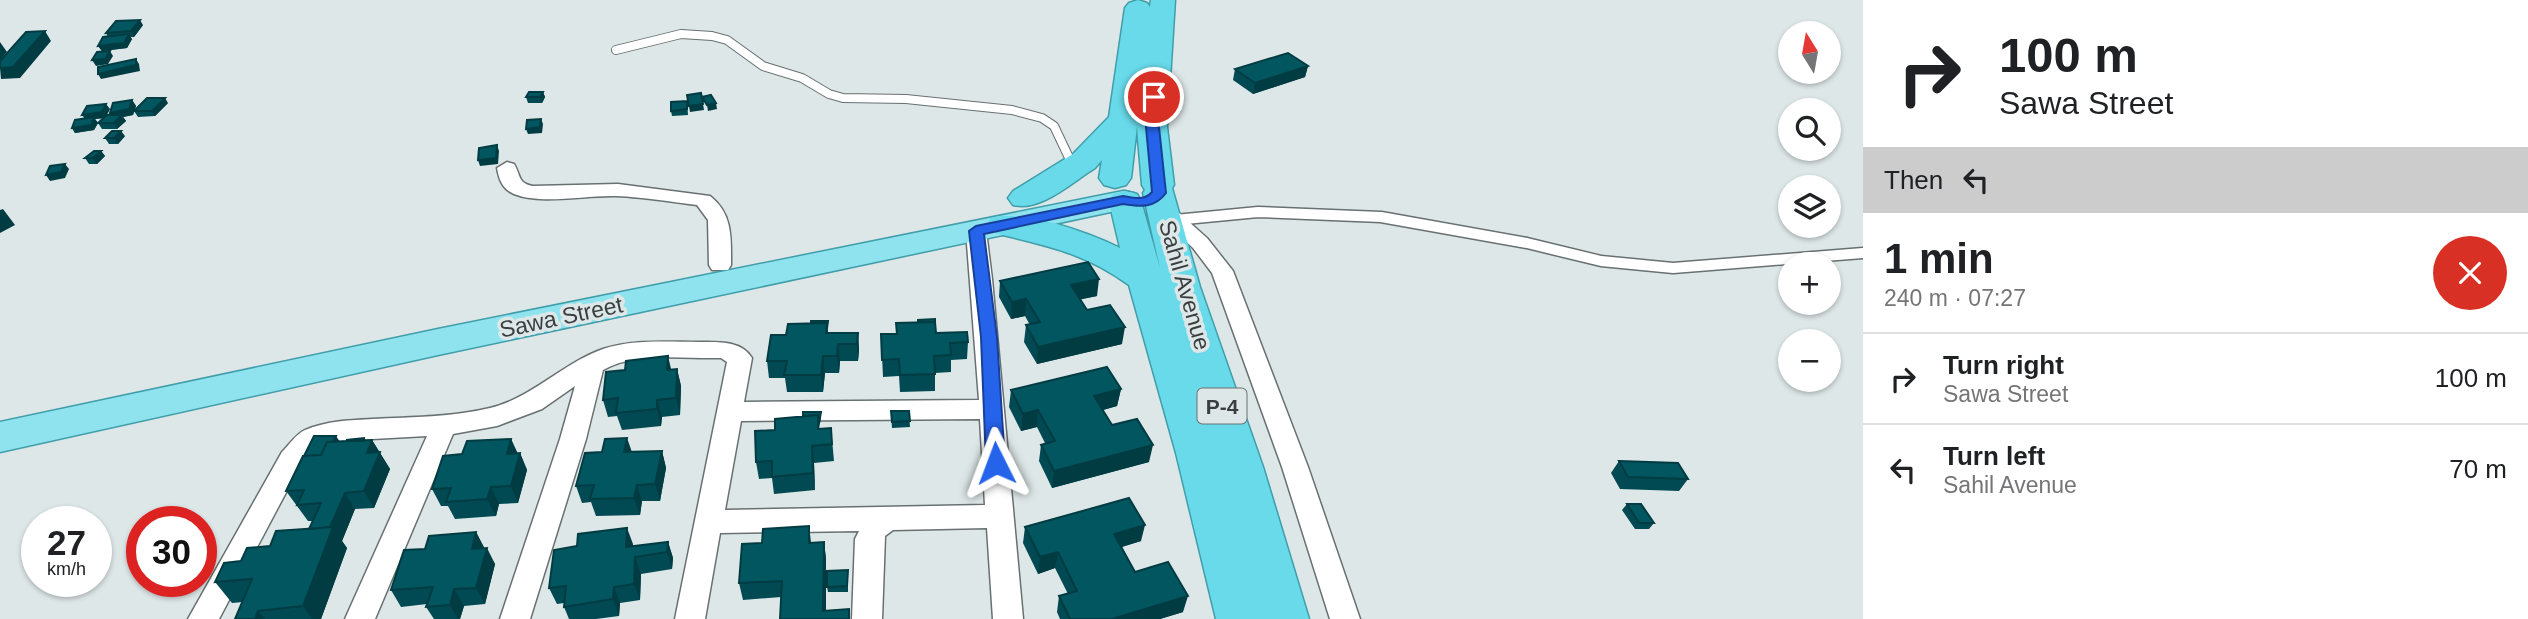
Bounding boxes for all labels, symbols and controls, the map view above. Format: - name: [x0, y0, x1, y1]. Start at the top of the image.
- north arrow: [1778, 21, 1841, 84]
- map controls: [1778, 21, 1841, 392]
- icon: right: [1884, 28, 1975, 119]
- text: 100 m: [1999, 28, 2138, 82]
- pin: [1124, 67, 1184, 127]
- icon: arrive: [1135, 78, 1173, 116]
- text: Sawa Street: [1999, 85, 2173, 121]
- button: search: [1778, 98, 1841, 161]
- icon: left: [1957, 161, 1995, 199]
- text: Then: [1884, 165, 1943, 195]
- button: layers: [1778, 175, 1841, 238]
- street label: Sahil Avenue: [1154, 217, 1216, 353]
- text: 1 min: [1884, 235, 1994, 282]
- button: close: [2433, 236, 2507, 310]
- button: +: [1778, 252, 1841, 315]
- text: 240 m · 07:27: [1884, 285, 2026, 311]
- street label: Sawa Street: [497, 291, 626, 343]
- button: −: [1778, 329, 1841, 392]
- text: Turn right: [1943, 350, 2064, 380]
- icon: right: [1884, 360, 1922, 398]
- text: 100 m: [2435, 363, 2507, 393]
- text: Sawa Street: [1943, 381, 2068, 407]
- road number: P-4: [1198, 388, 1246, 424]
- position arrow: [959, 426, 1033, 500]
- text: Turn left: [1943, 441, 2045, 471]
- icon: left: [1884, 451, 1922, 489]
- text: 70 m: [2449, 454, 2507, 484]
- text: Sahil Avenue: [1943, 472, 2077, 498]
- speed limit sign: 30: [126, 506, 217, 597]
- text: 27: [47, 523, 86, 562]
- text: km/h: [47, 559, 86, 579]

